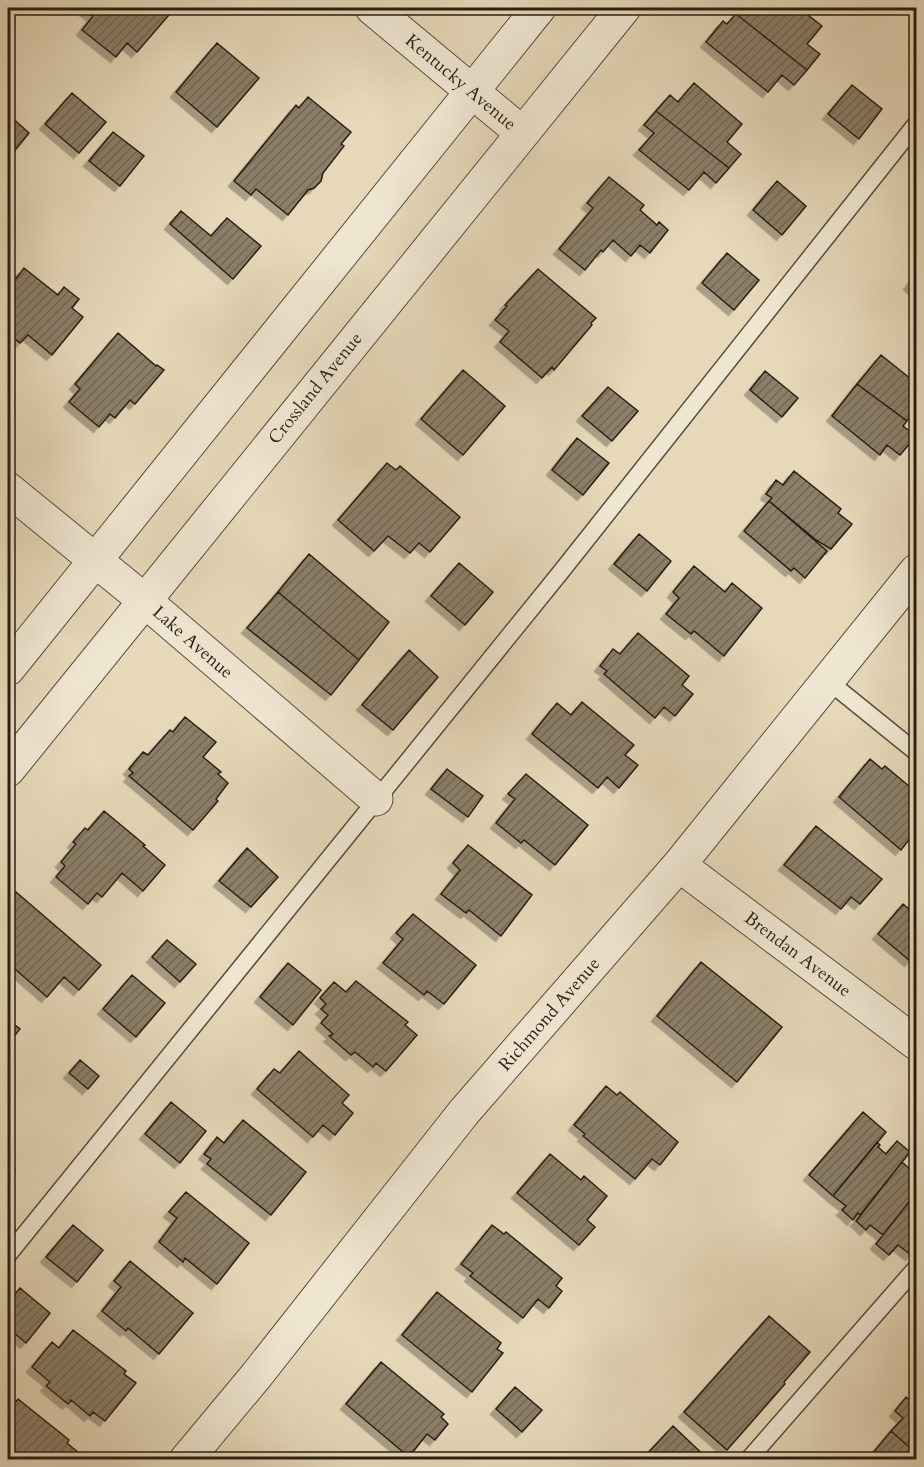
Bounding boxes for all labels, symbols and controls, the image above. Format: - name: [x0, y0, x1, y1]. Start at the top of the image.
- street label: Kentucky Avenue: [400, 28, 522, 136]
- street label: Crossland Avenue: [262, 327, 368, 450]
- street label: Lake Avenue: [147, 600, 238, 685]
- street label: Brendan Avenue: [739, 906, 856, 1003]
- street label: Richmond Avenue: [493, 952, 606, 1077]

